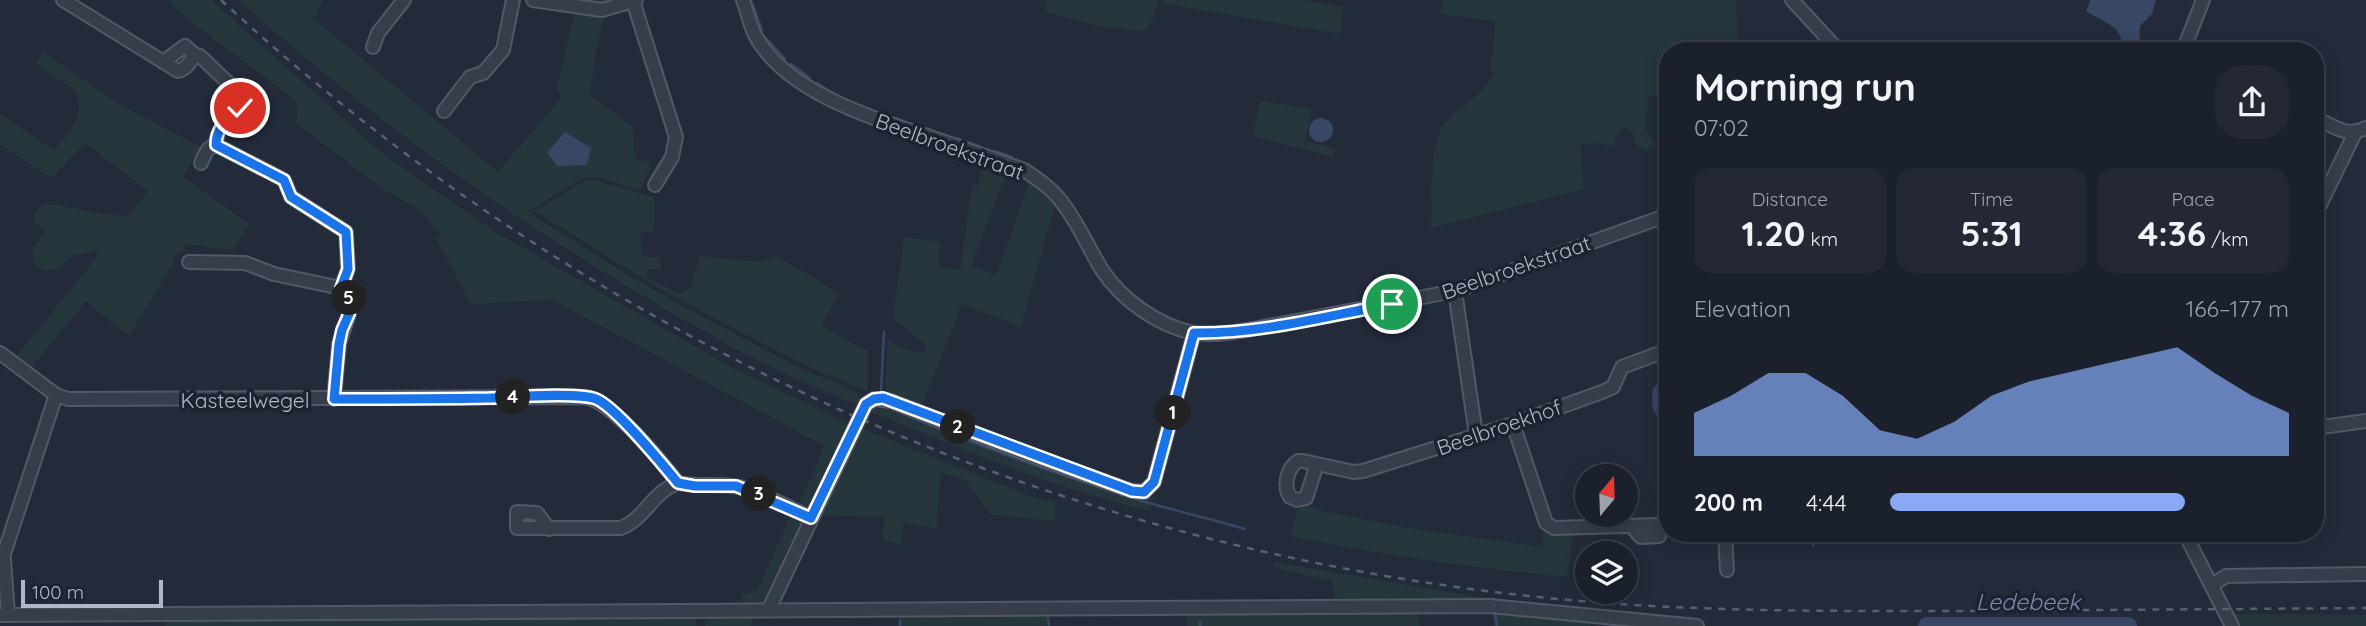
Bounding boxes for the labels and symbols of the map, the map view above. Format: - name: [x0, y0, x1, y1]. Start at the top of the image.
- pin: [210, 78, 270, 138]
- street label: Beelbroekstraat: [872, 107, 1028, 185]
- street label: Beelbroekstraat: [1438, 229, 1594, 305]
- pin: [1362, 274, 1422, 334]
- pin: 5: [332, 280, 366, 316]
- pin: 4: [496, 380, 530, 414]
- street label: Kasteelwegel: [181, 387, 309, 413]
- street label: Beelbroekhof: [1433, 393, 1565, 461]
- pin: 1: [1156, 396, 1190, 430]
- pin: 2: [940, 410, 976, 444]
- north arrow: [1575, 464, 1638, 527]
- pin: 3: [742, 476, 776, 512]
- scale bar: [21, 577, 163, 609]
- water label: Ledebeek: [1976, 587, 2082, 616]

